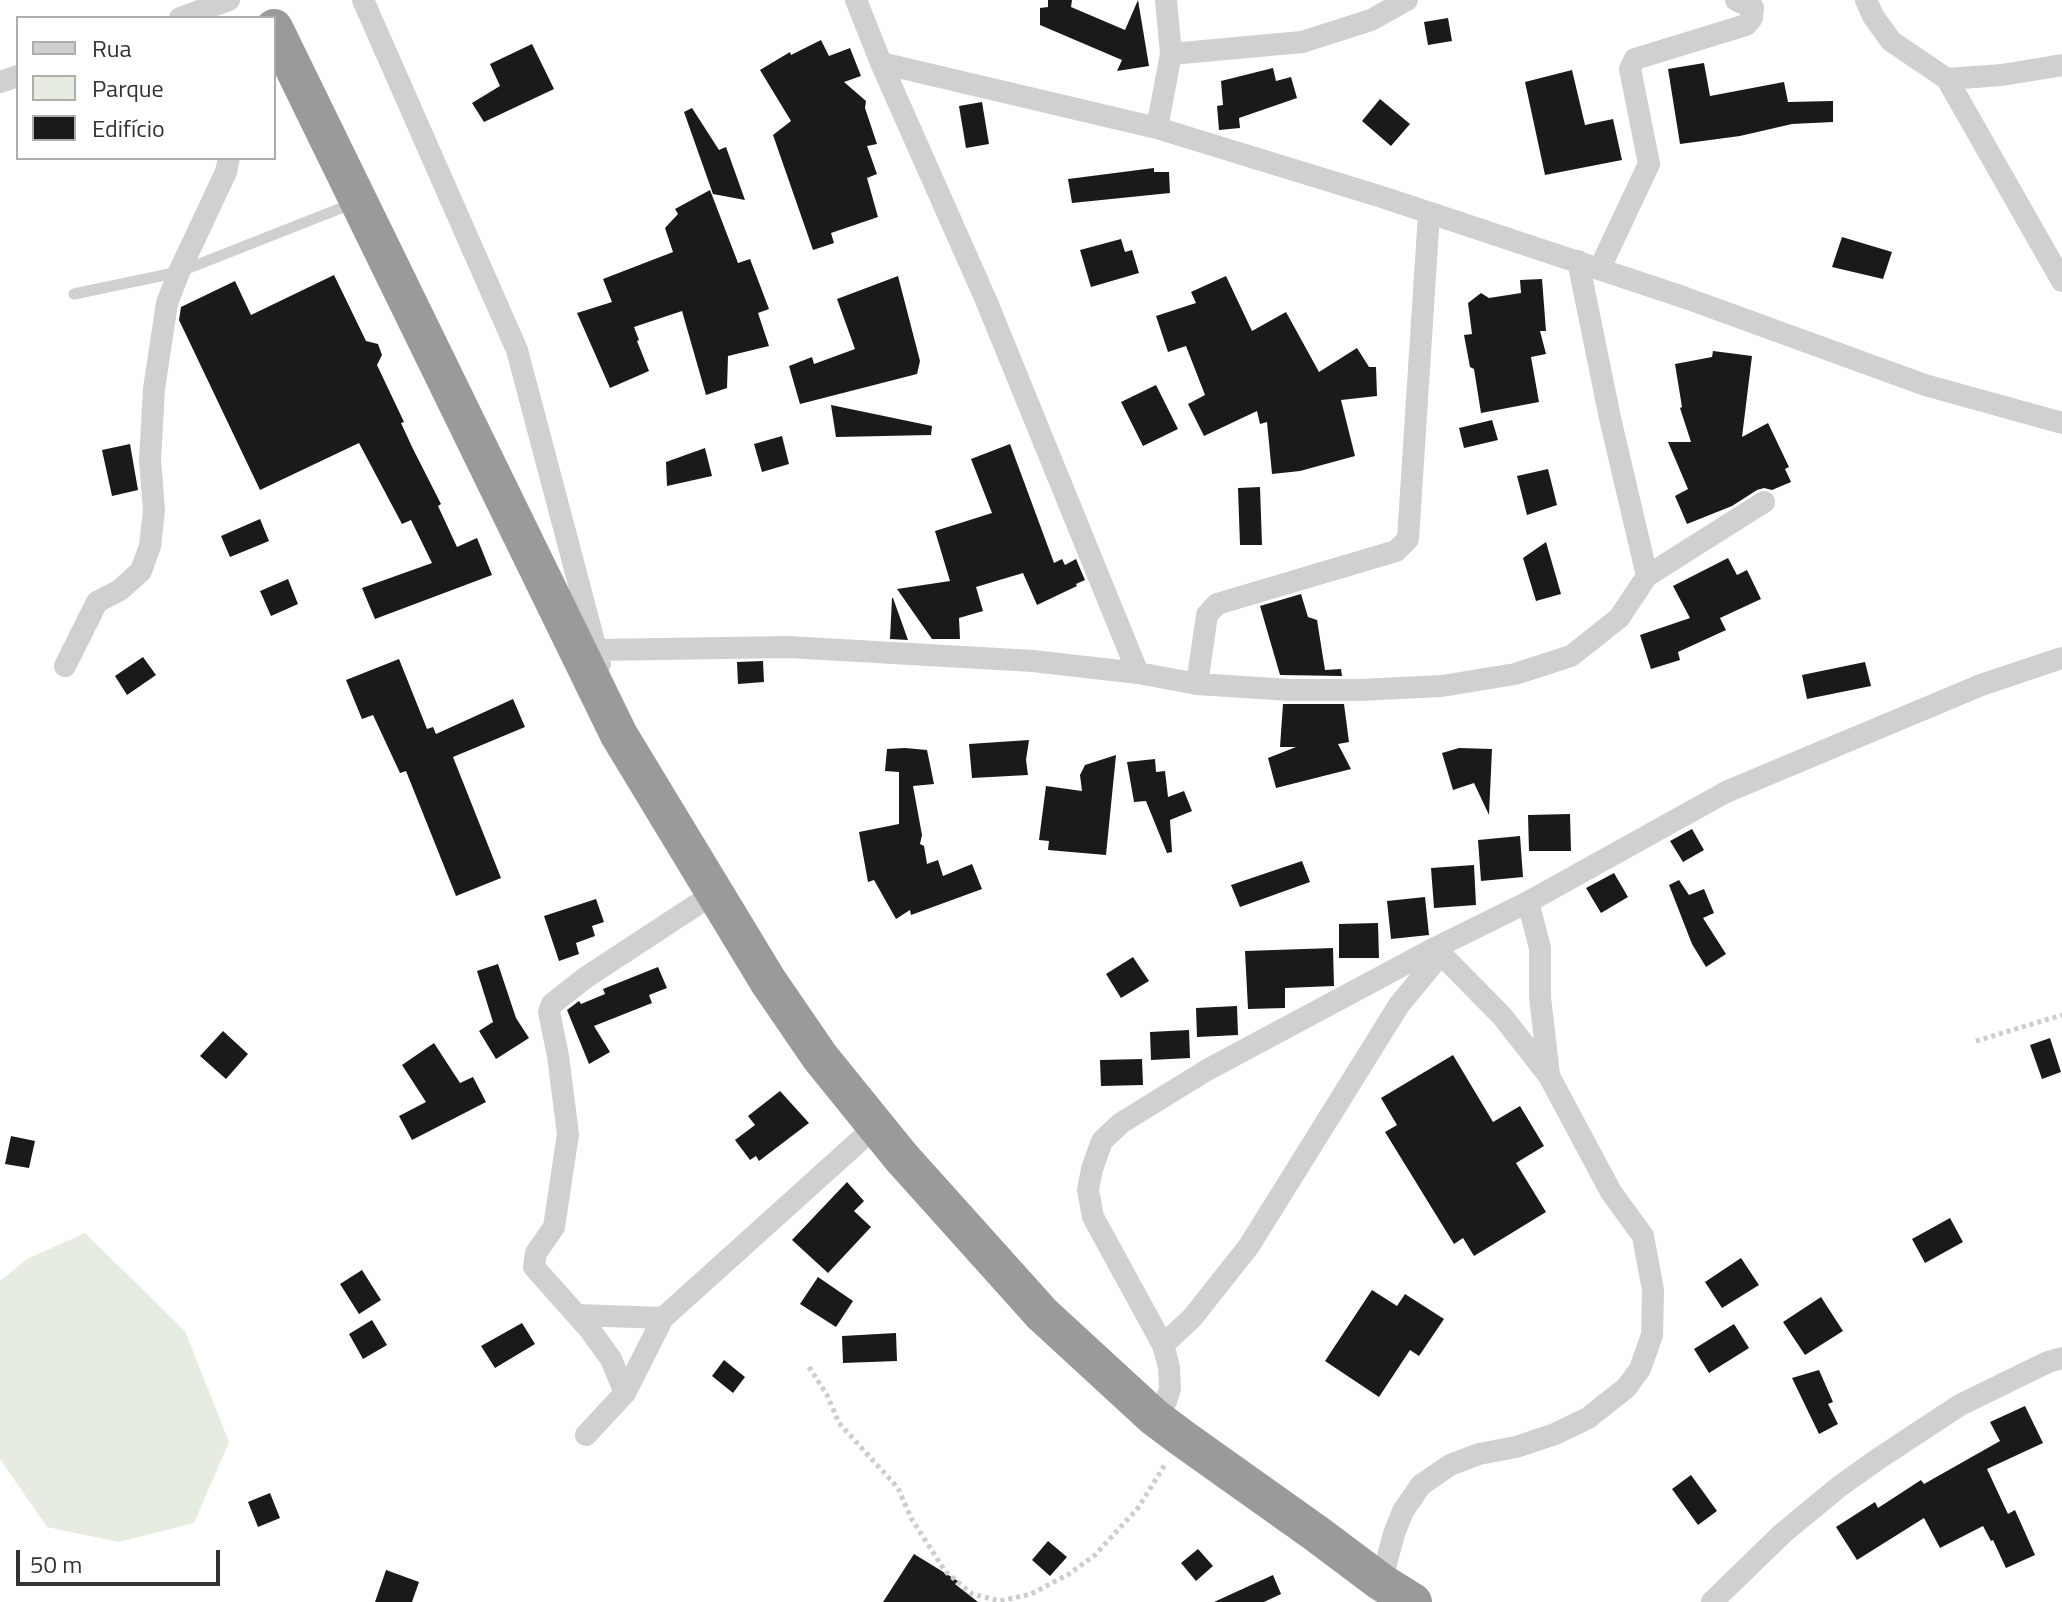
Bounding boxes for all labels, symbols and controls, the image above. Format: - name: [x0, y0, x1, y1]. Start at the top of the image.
- legend: [16, 16, 276, 160]
- text: Rua: [92, 30, 131, 66]
- text: Parque: [92, 70, 164, 106]
- text: Edifício: [92, 110, 165, 146]
- scale bar: [20, 1534, 224, 1584]
- text: 50 m: [30, 1546, 82, 1582]

